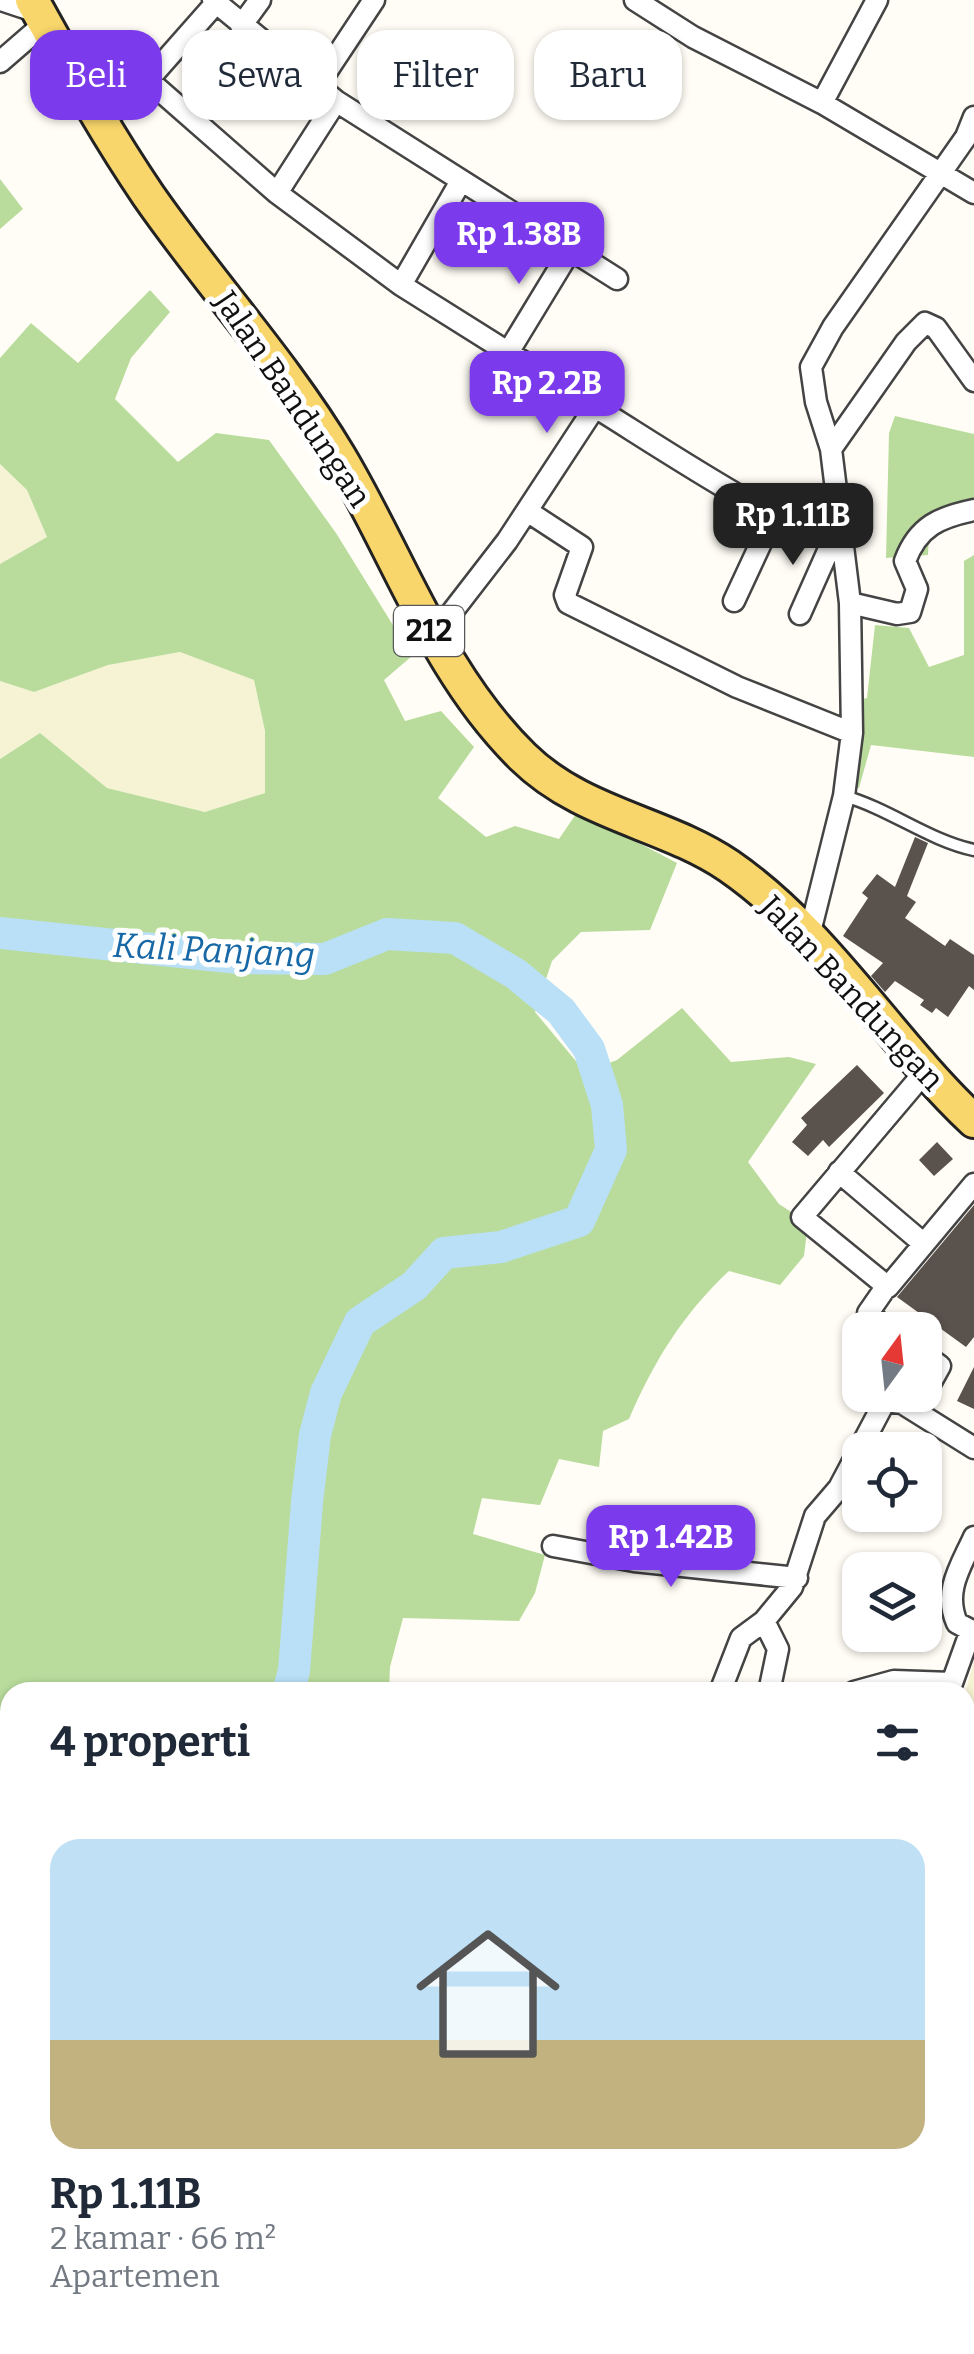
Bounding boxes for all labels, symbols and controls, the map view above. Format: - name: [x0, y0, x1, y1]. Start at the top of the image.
- chip: Beli: [30, 30, 162, 120]
- chip: Sewa: [182, 30, 337, 120]
- chip: Filter: [357, 30, 514, 120]
- chip: Baru: [534, 30, 682, 120]
- pin: Rp 1.38B: [416, 202, 622, 287]
- text: Rp 1.38B: [456, 215, 582, 253]
- street label: Jalan Bandungan: [206, 283, 379, 514]
- pin: Rp 2.2B: [455, 351, 639, 436]
- text: Rp 2.2B: [492, 364, 602, 402]
- pin: Rp 1.11B: [690, 483, 896, 568]
- text: Rp 1.11B: [735, 496, 851, 534]
- road number: 212: [394, 606, 464, 656]
- street label: Jalan Bandungan: [751, 887, 952, 1098]
- water label: Kali Panjang: [112, 924, 316, 976]
- north arrow: [842, 1312, 942, 1412]
- map controls: [842, 1312, 942, 1652]
- button: locate: [842, 1432, 942, 1532]
- pin: Rp 1.42B: [568, 1505, 774, 1590]
- text: Rp 1.42B: [608, 1518, 734, 1556]
- button: layers: [842, 1552, 942, 1652]
- icon: filters: [870, 1715, 925, 1770]
- text: 4 properti: [50, 1717, 250, 1767]
- icon: home: [398, 1904, 578, 2084]
- text: Rp 1.11B: [50, 2169, 202, 2219]
- text: 2 kamar · 66 m²: [50, 2219, 276, 2257]
- text: Apartemen: [50, 2257, 220, 2295]

